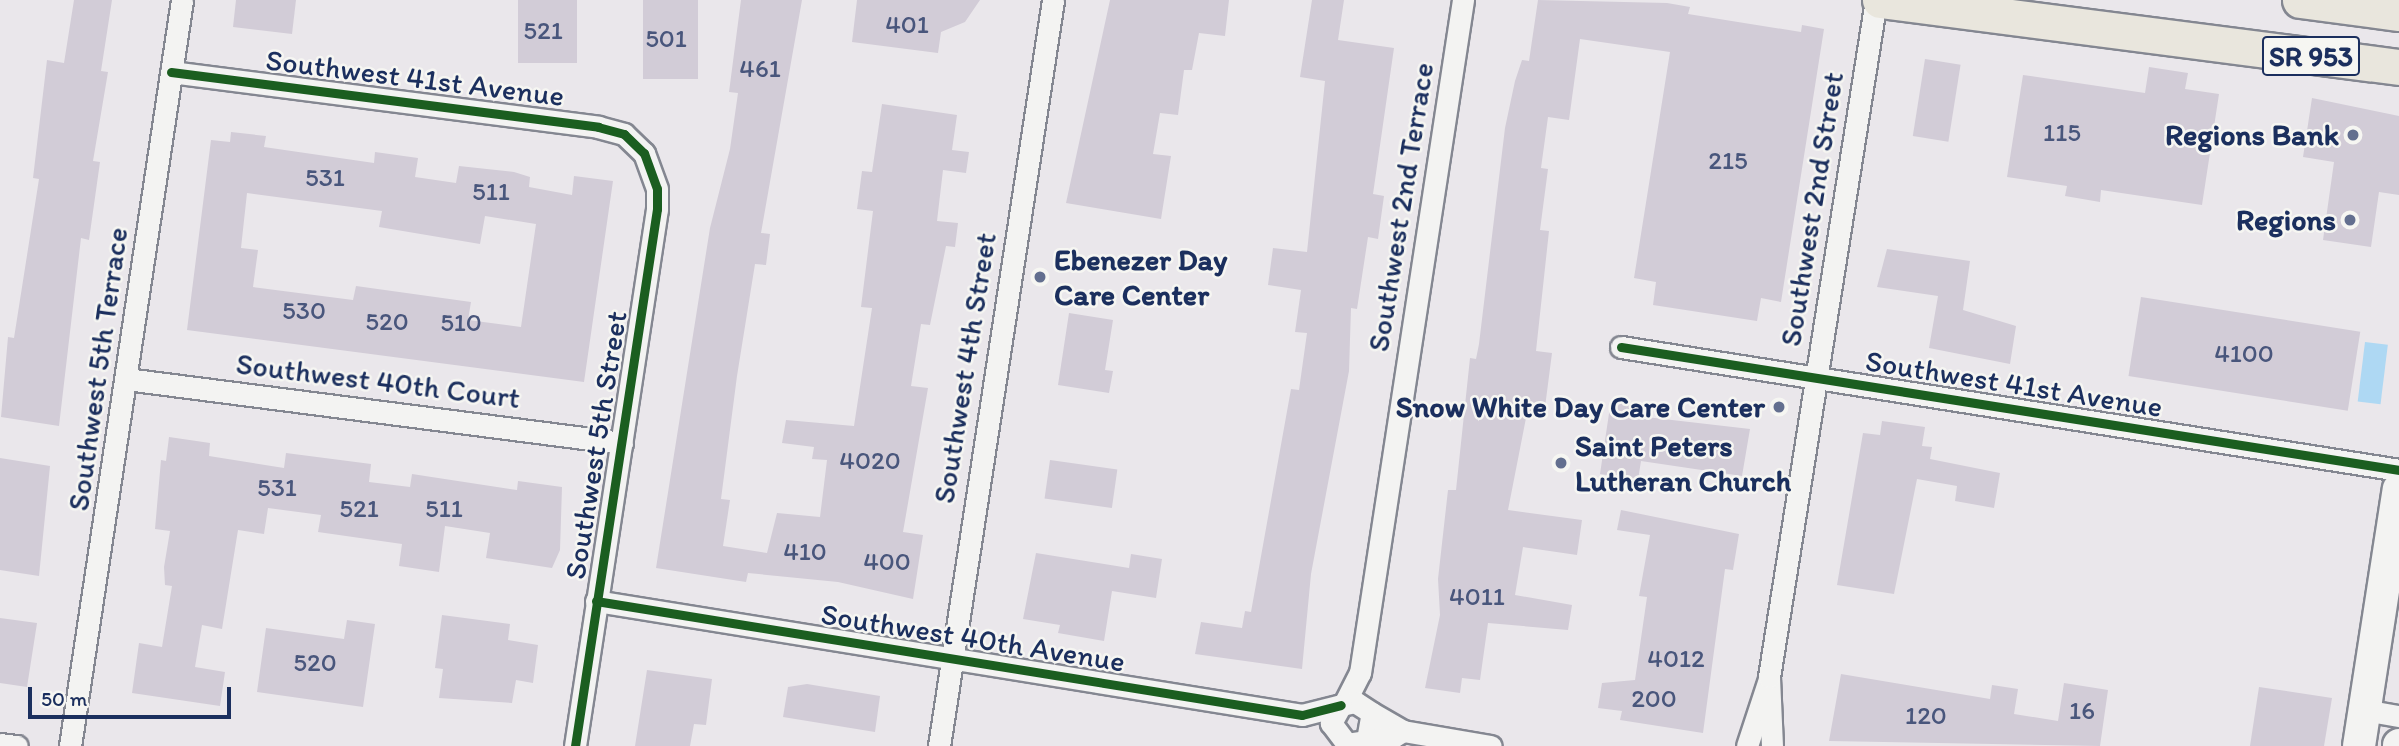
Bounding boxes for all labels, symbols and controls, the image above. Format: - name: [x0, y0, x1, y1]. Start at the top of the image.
- house number: 401: [885, 9, 929, 41]
- house number: 521: [523, 15, 563, 47]
- house number: 501: [645, 23, 687, 55]
- road number: SR 953: [2262, 32, 2360, 80]
- street label: Southwest 41st Avenue: [265, 42, 565, 114]
- house number: 461: [739, 53, 781, 85]
- street label: Southwest 2nd Terrace: [1360, 60, 1442, 354]
- street label: Southwest 2nd Street: [1773, 70, 1851, 348]
- house number: 115: [2043, 117, 2081, 149]
- place label: Regions Bank: [2165, 117, 2339, 153]
- marker: Regions Bank: [2345, 127, 2361, 143]
- house number: 215: [1708, 145, 1748, 177]
- house number: 531: [305, 162, 345, 194]
- house number: 511: [472, 176, 510, 208]
- place label: Regions: [2236, 202, 2336, 238]
- marker: Regions: [2342, 212, 2358, 228]
- street label: Southwest 5th Terrace: [60, 225, 136, 513]
- street label: Southwest 4th Street: [926, 231, 1004, 505]
- place label: Ebenezer Day Care Center: [1054, 242, 1227, 312]
- marker: Ebenezer Day Care Center: [1032, 269, 1048, 285]
- house number: 530: [282, 295, 326, 327]
- house number: 520: [365, 306, 409, 338]
- house number: 510: [440, 307, 482, 339]
- street label: Southwest 5th Street: [557, 309, 635, 581]
- house number: 4100: [2214, 338, 2274, 370]
- street label: Southwest 41st Avenue: [1864, 343, 2164, 425]
- street label: Southwest 40th Court: [234, 346, 522, 416]
- place label: Snow White Day Care Center: [1395, 389, 1765, 425]
- marker: Snow White Day Care Center: [1771, 399, 1787, 415]
- place label: Saint Peters Lutheran Church: [1575, 428, 1792, 498]
- house number: 4020: [839, 445, 901, 477]
- marker: Saint Peters Lutheran Church: [1553, 455, 1569, 471]
- house number: 531: [257, 472, 297, 504]
- house number: 521: [339, 493, 379, 525]
- house number: 511: [425, 493, 463, 525]
- house number: 410: [783, 536, 827, 568]
- house number: 400: [863, 546, 911, 578]
- house number: 4011: [1449, 581, 1505, 613]
- street label: Southwest 40th Avenue: [820, 596, 1126, 680]
- house number: 4012: [1647, 643, 1705, 675]
- house number: 520: [293, 647, 337, 679]
- scale bar: [32, 672, 234, 716]
- house number: 200: [1631, 683, 1677, 715]
- text: 50 m: [41, 686, 87, 711]
- house number: 16: [2069, 695, 2095, 727]
- house number: 120: [1905, 700, 1947, 732]

